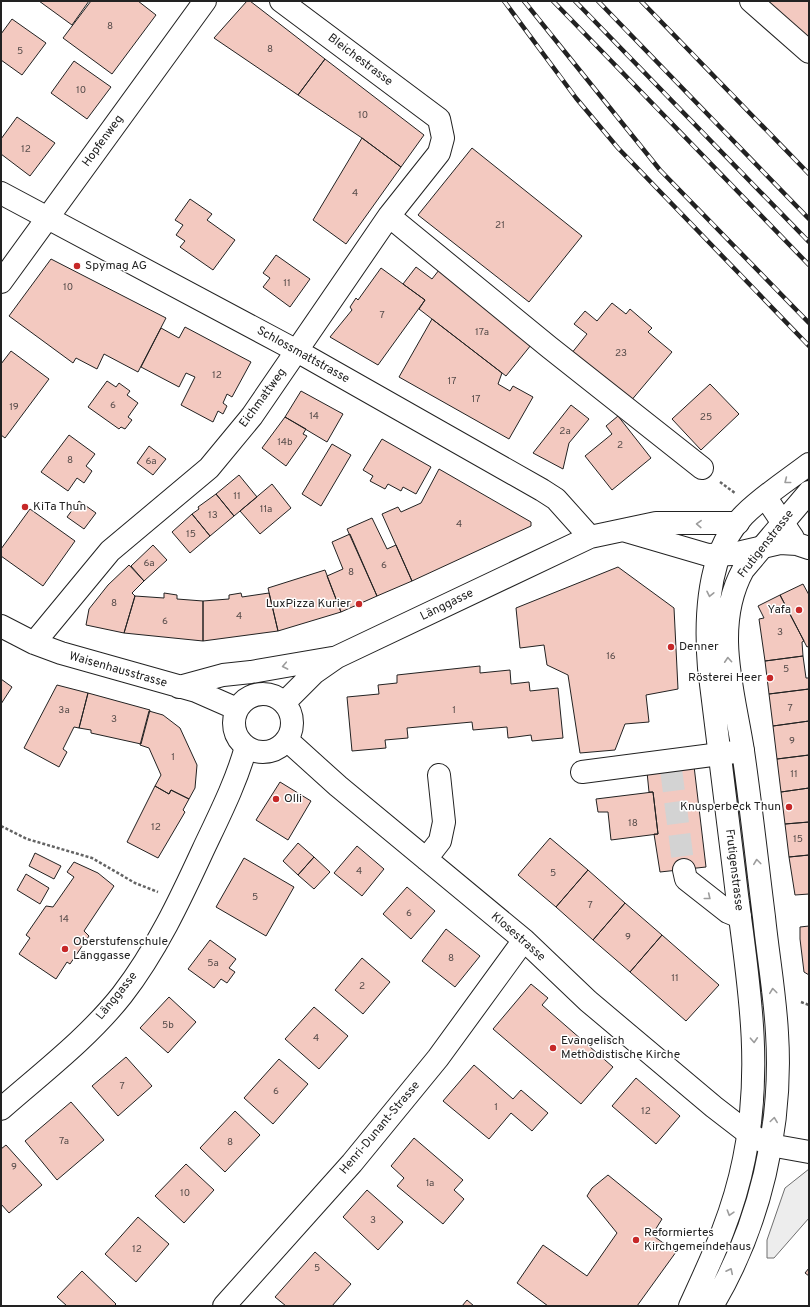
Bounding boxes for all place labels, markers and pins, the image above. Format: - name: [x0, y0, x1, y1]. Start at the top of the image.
- place label: Spymag AG: [85, 258, 147, 274]
- marker: Spymag AG: [72, 261, 82, 271]
- place label: KiTa Thun: [33, 499, 86, 515]
- marker: KiTa Thun: [20, 502, 30, 512]
- place label: LuxPizza Kurier: [266, 596, 351, 612]
- marker: LuxPizza Kurier: [354, 599, 364, 609]
- place label: Yafa: [768, 602, 791, 618]
- marker: Yafa: [794, 605, 804, 615]
- place label: Denner: [679, 639, 719, 655]
- marker: Denner: [666, 642, 676, 652]
- place label: Rösterei Heer: [688, 670, 762, 686]
- marker: Rösterei Heer: [765, 673, 775, 683]
- place label: Olli: [284, 791, 302, 807]
- marker: Olli: [271, 794, 281, 804]
- place label: Knusperbeck Thun: [680, 799, 781, 815]
- marker: Knusperbeck Thun: [784, 802, 794, 812]
- place label: Oberstufenschule Länggasse: [73, 934, 168, 964]
- marker: Oberstufenschule Länggasse: [60, 944, 70, 954]
- place label: Evangelisch Methodistische Kirche: [561, 1033, 680, 1063]
- marker: Evangelisch Methodistische Kirche: [548, 1043, 558, 1053]
- place label: Reformiertes Kirchgemeindehaus: [644, 1225, 751, 1255]
- marker: Reformiertes Kirchgemeindehaus: [631, 1235, 641, 1245]

